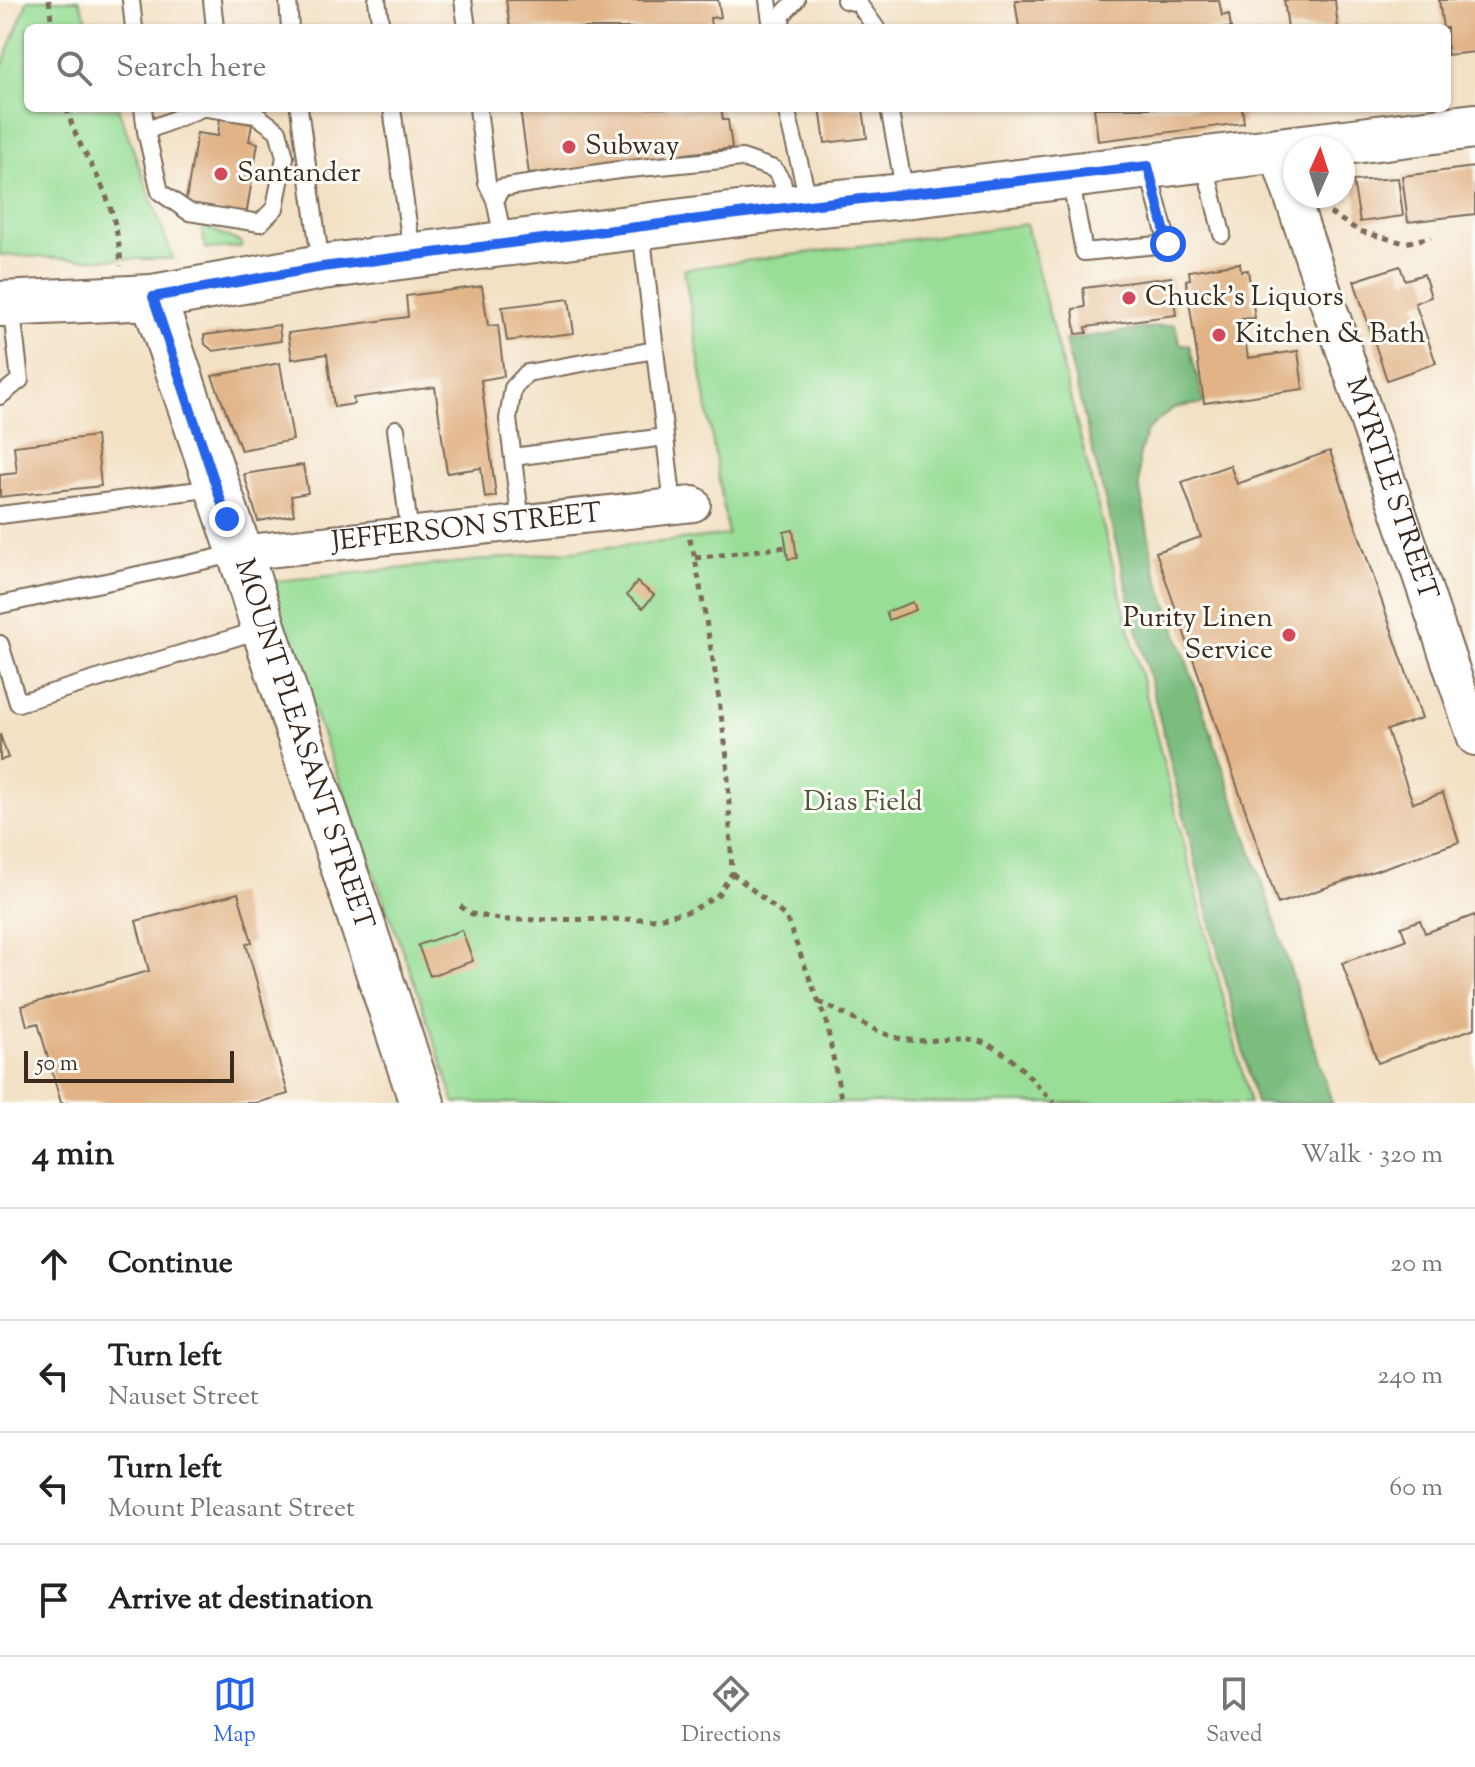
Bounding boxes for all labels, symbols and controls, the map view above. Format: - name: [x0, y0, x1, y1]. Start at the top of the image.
- search box: [24, 24, 1451, 112]
- icon: search: [52, 46, 96, 90]
- text: Search here: [116, 47, 266, 90]
- place label: Subway: [585, 127, 680, 167]
- north arrow: [1283, 136, 1355, 208]
- marker: Subway: [560, 138, 578, 156]
- place label: Santander: [237, 154, 361, 194]
- marker: Santander: [212, 165, 230, 183]
- route start: [1150, 226, 1186, 262]
- place label: Chuck's Liquors: [1145, 278, 1344, 318]
- marker: Chuck's Liquors: [1120, 289, 1138, 307]
- place label: Kitchen & Bath: [1235, 315, 1426, 355]
- marker: Kitchen & Bath: [1210, 326, 1228, 344]
- street label: MYRTLE STREET: [1335, 372, 1447, 606]
- street label: JEFFERSON STREET: [328, 494, 604, 563]
- route end: [209, 501, 245, 537]
- street label: MOUNT PLEASANT STREET: [223, 554, 383, 936]
- place label: Purity Linen Service: [1123, 599, 1273, 671]
- marker: Purity Linen Service: [1280, 626, 1298, 644]
- park label: Dias Field: [803, 783, 923, 823]
- scale bar: [24, 1047, 234, 1083]
- text: 50 m: [36, 1049, 78, 1081]
- text: 4 min: [32, 1131, 114, 1180]
- text: Walk · 320 m: [1301, 1137, 1443, 1174]
- icon: ahead: [32, 1242, 76, 1286]
- text: Continue: [108, 1243, 233, 1286]
- text: 20 m: [1390, 1246, 1443, 1283]
- text: Turn left: [108, 1336, 222, 1379]
- icon: left: [32, 1354, 76, 1398]
- text: 240 m: [1377, 1358, 1443, 1395]
- text: Nauset Street: [108, 1379, 259, 1416]
- text: Turn left: [108, 1448, 222, 1491]
- icon: left: [32, 1466, 76, 1510]
- text: 60 m: [1389, 1470, 1443, 1507]
- text: Mount Pleasant Street: [108, 1491, 355, 1528]
- icon: arrive: [32, 1578, 76, 1622]
- text: Arrive at destination: [108, 1579, 373, 1622]
- tab: Map: [213, 1672, 257, 1752]
- tab: Directions: [682, 1672, 781, 1752]
- tab: Saved: [1206, 1672, 1262, 1752]

